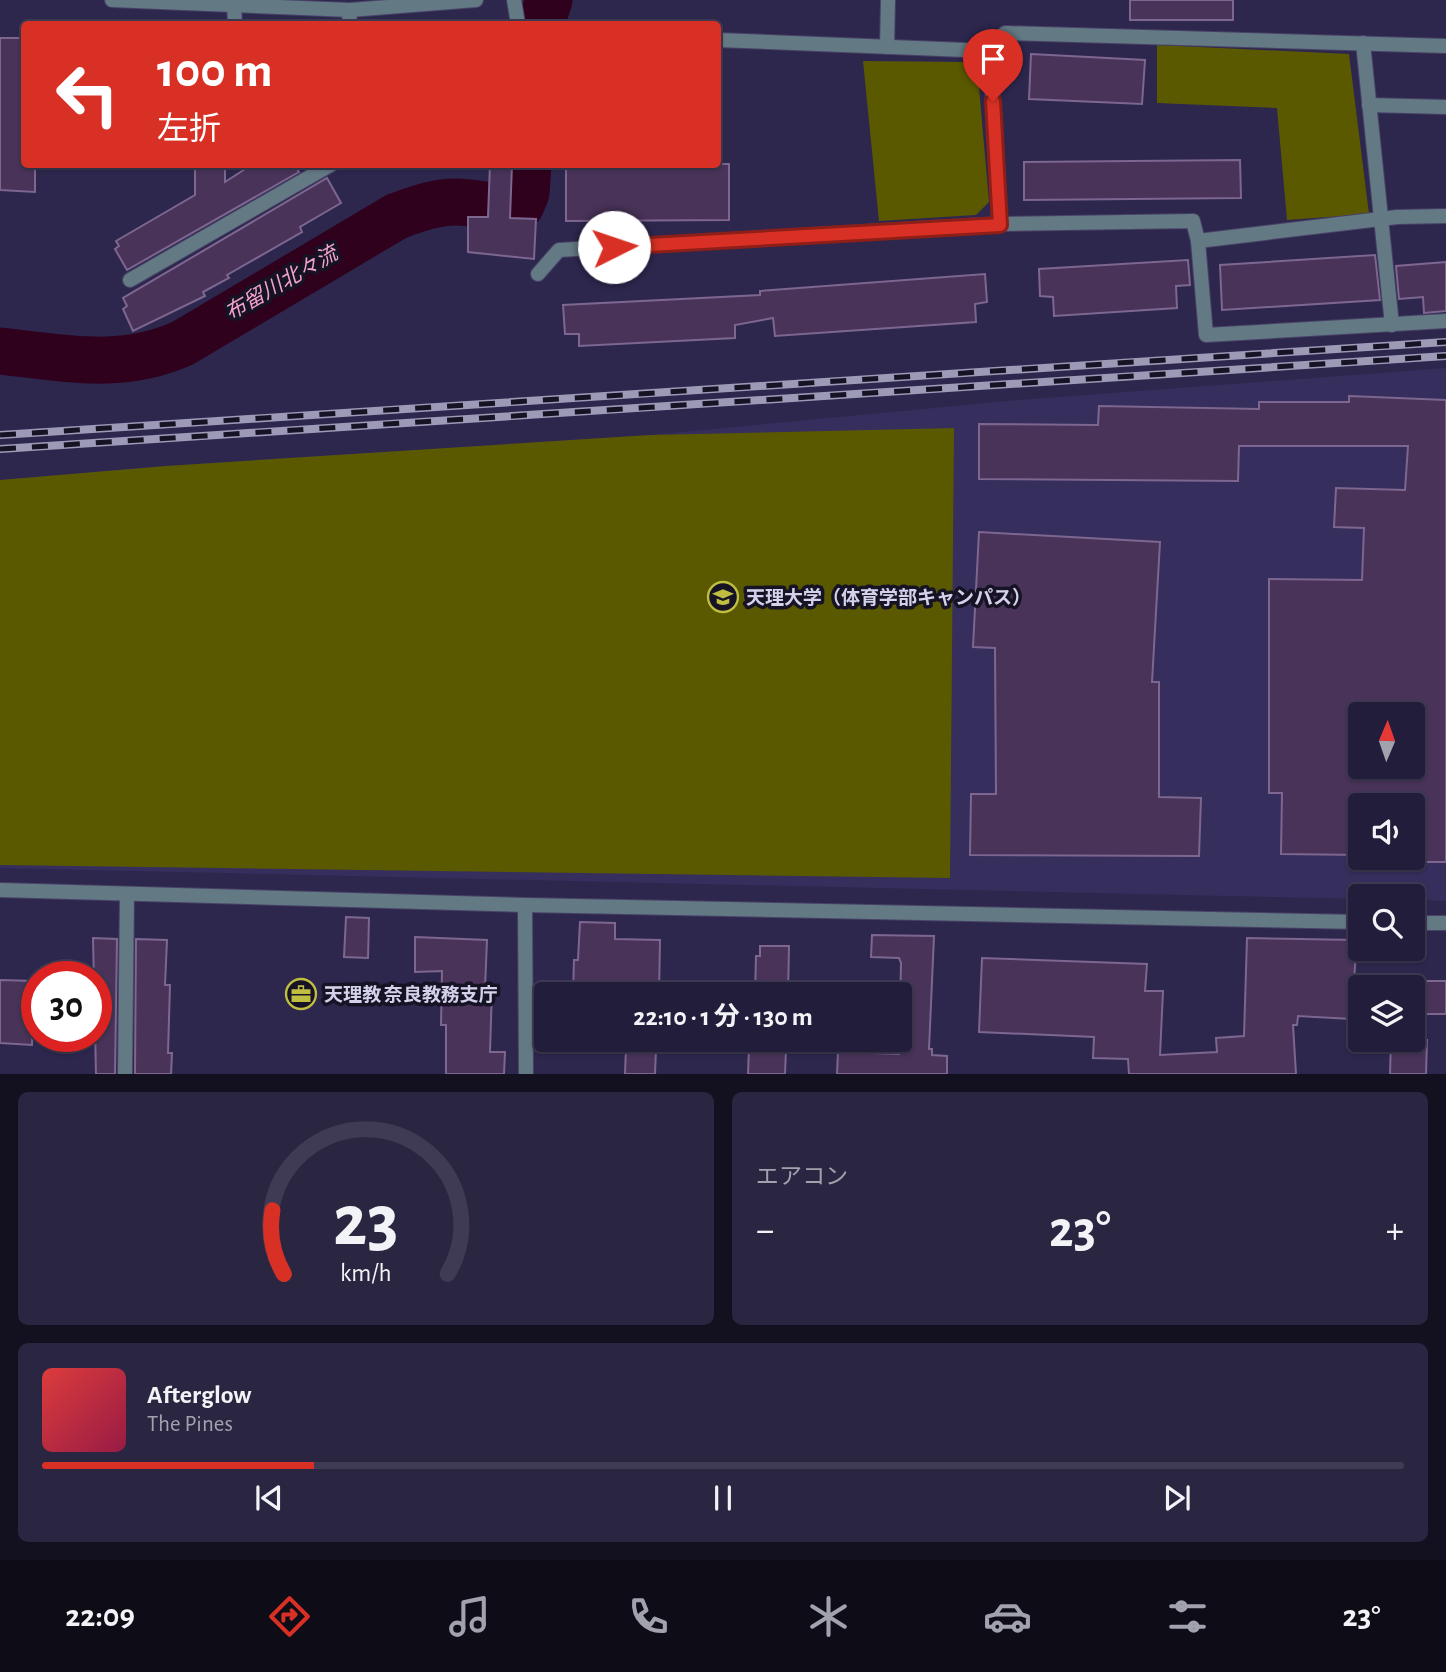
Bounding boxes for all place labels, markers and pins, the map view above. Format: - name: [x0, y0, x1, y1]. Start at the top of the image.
- pin: [963, 29, 1023, 101]
- school or university icon: 天理大学（体育学部キャンパス）: [706, 580, 740, 614]
- place label: 天理大学（体育学部キャンパス）: [746, 587, 1031, 608]
- office icon: 天理教 奈良教務支庁: [284, 977, 318, 1011]
- place label: 天理教 奈良教務支庁: [324, 984, 498, 1005]

